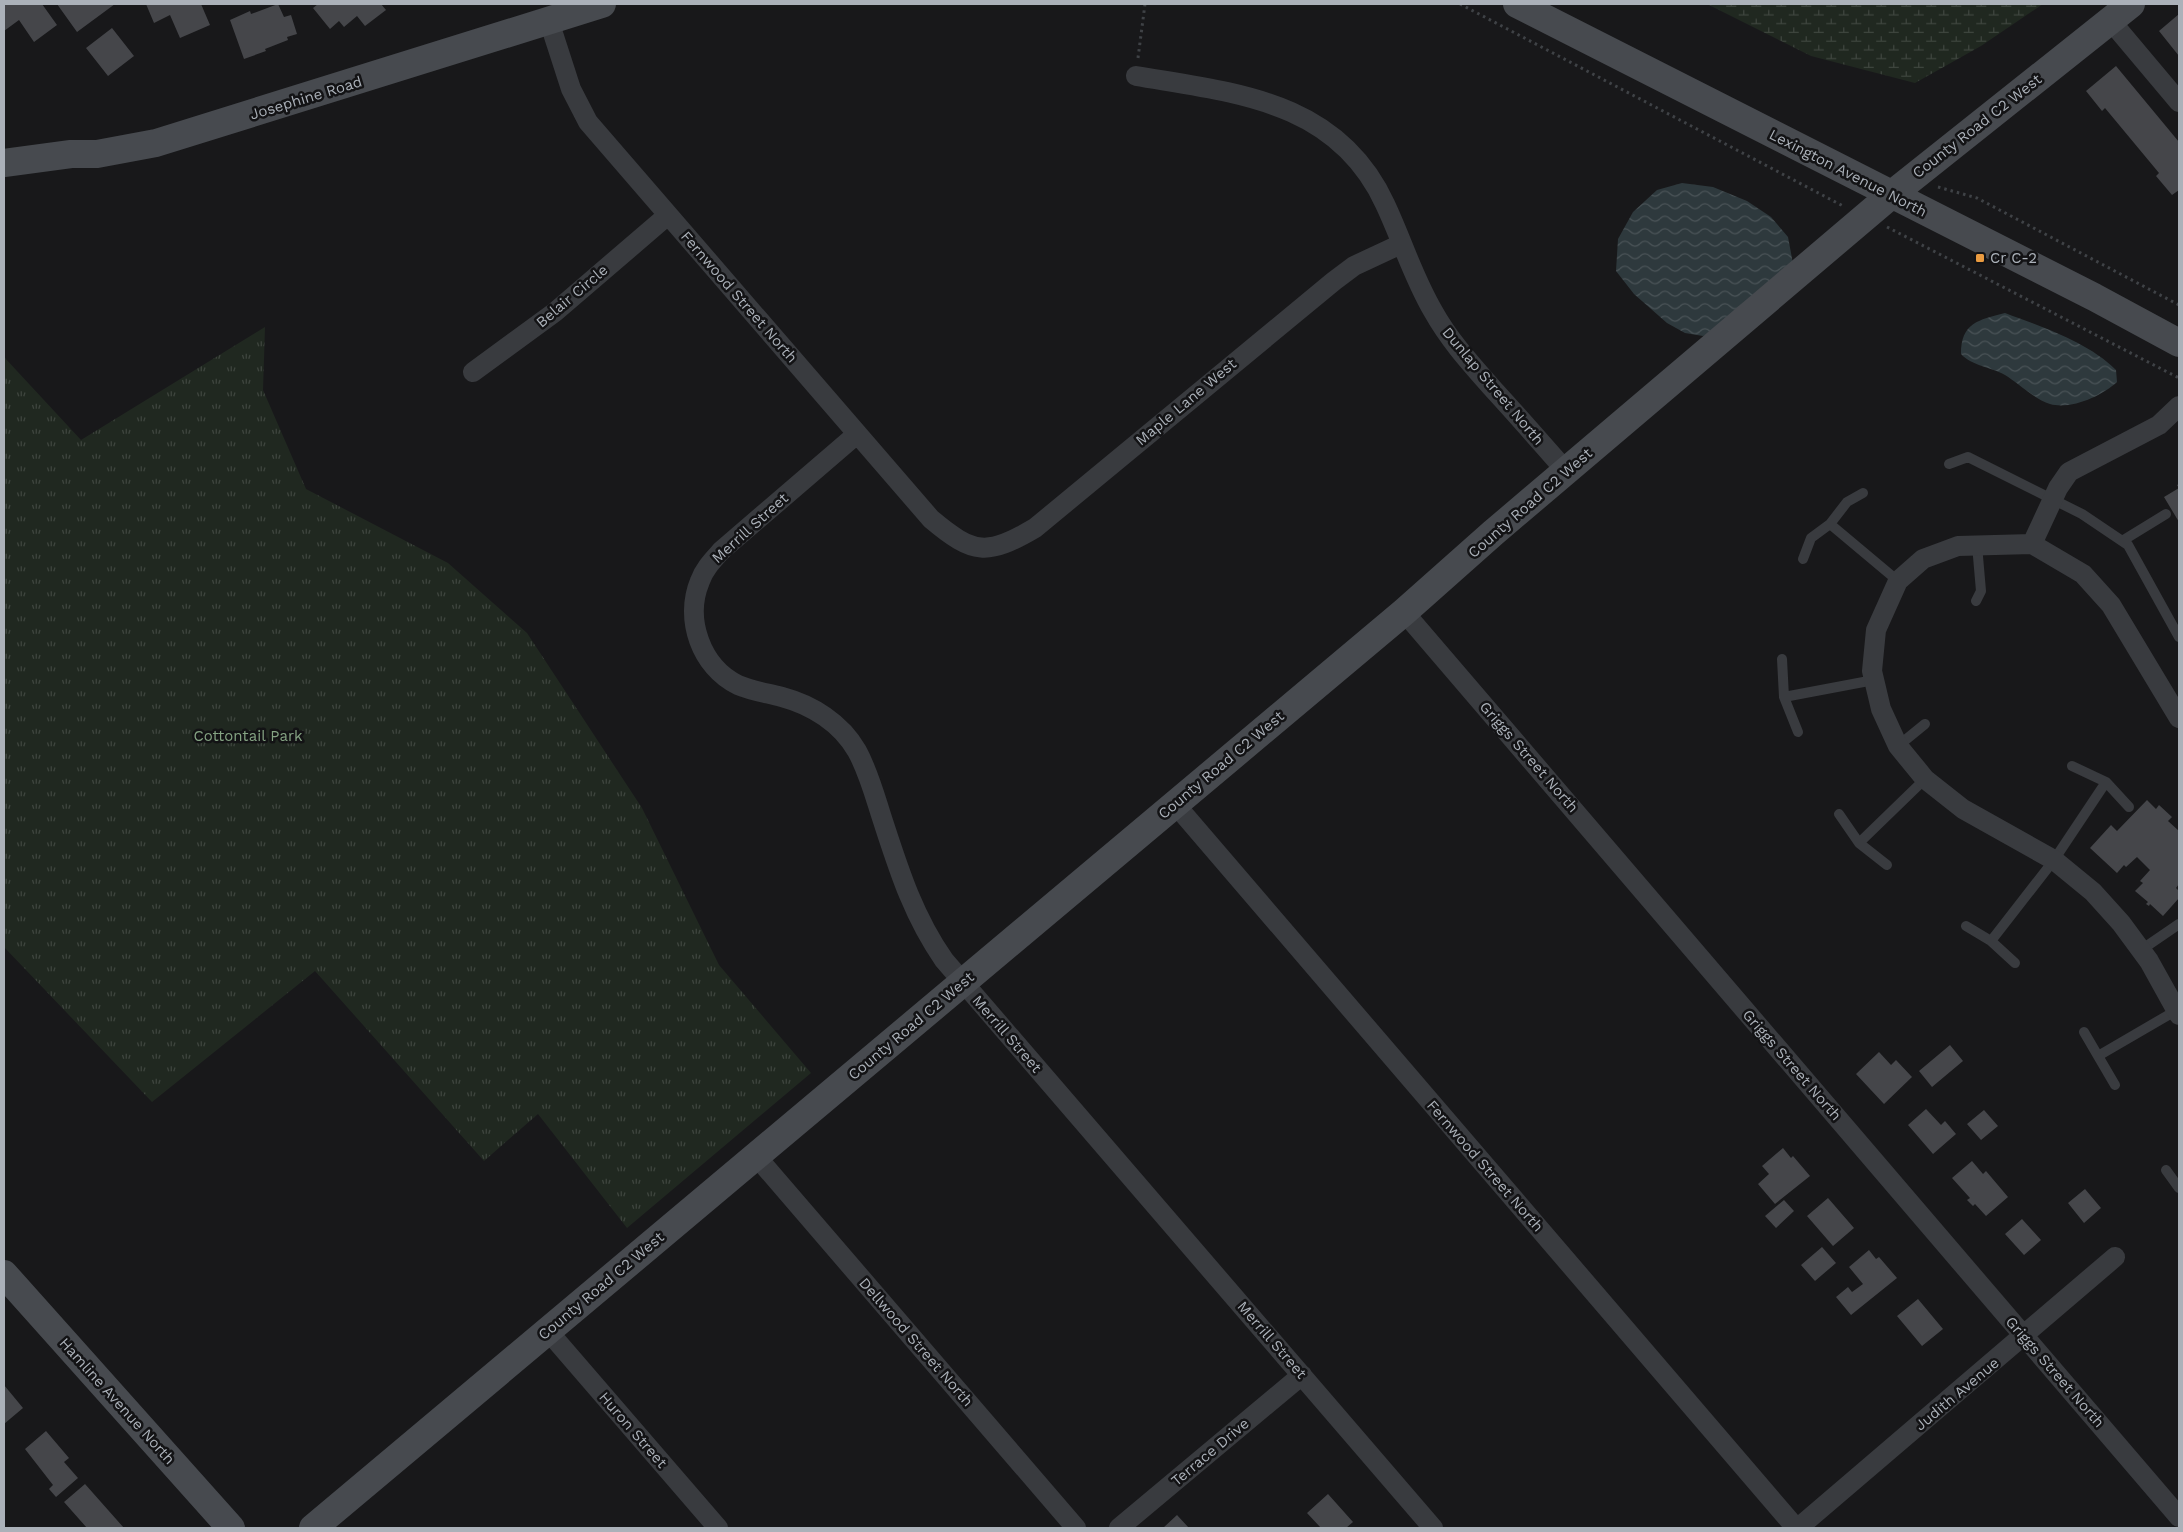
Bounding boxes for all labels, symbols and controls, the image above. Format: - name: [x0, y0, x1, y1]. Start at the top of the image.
- street label: County Road C2 West: [1909, 70, 2046, 182]
- street label: Josephine Road: [248, 72, 364, 124]
- street label: Lexington Avenue North: [1766, 125, 1930, 221]
- street label: Fernwood Street North: [677, 228, 801, 366]
- place label: Cr C-2: [1990, 249, 2037, 267]
- marker: Cr C-2: [1974, 252, 1986, 264]
- street label: Belair Circle: [532, 261, 612, 331]
- street label: Dunlap Street North: [1438, 323, 1548, 449]
- street label: Maple Lane West: [1132, 354, 1241, 449]
- street label: County Road C2 West: [1464, 444, 1596, 562]
- street label: Merrill Street: [708, 489, 792, 567]
- street label: Griggs Street North: [1476, 698, 1582, 816]
- street label: County Road C2 West: [1154, 707, 1288, 823]
- park label: Cottontail Park: [193, 727, 303, 745]
- street label: County Road C2 West: [844, 968, 978, 1084]
- street label: Merrill Street: [969, 992, 1046, 1077]
- street label: Griggs Street North: [1739, 1006, 1845, 1124]
- street label: Fernwood Street North: [1423, 1097, 1547, 1235]
- street label: County Road C2 West: [534, 1228, 668, 1344]
- street label: Dellwood Street North: [855, 1274, 977, 1410]
- street label: Merrill Street: [1234, 1298, 1311, 1383]
- street label: Griggs Street North: [2002, 1313, 2108, 1431]
- street label: Hamline Avenue North: [55, 1334, 179, 1468]
- street label: Judith Avenue: [1911, 1354, 2003, 1434]
- street label: Huron Street: [595, 1388, 671, 1472]
- street label: Terrace Drive: [1167, 1414, 1253, 1490]

